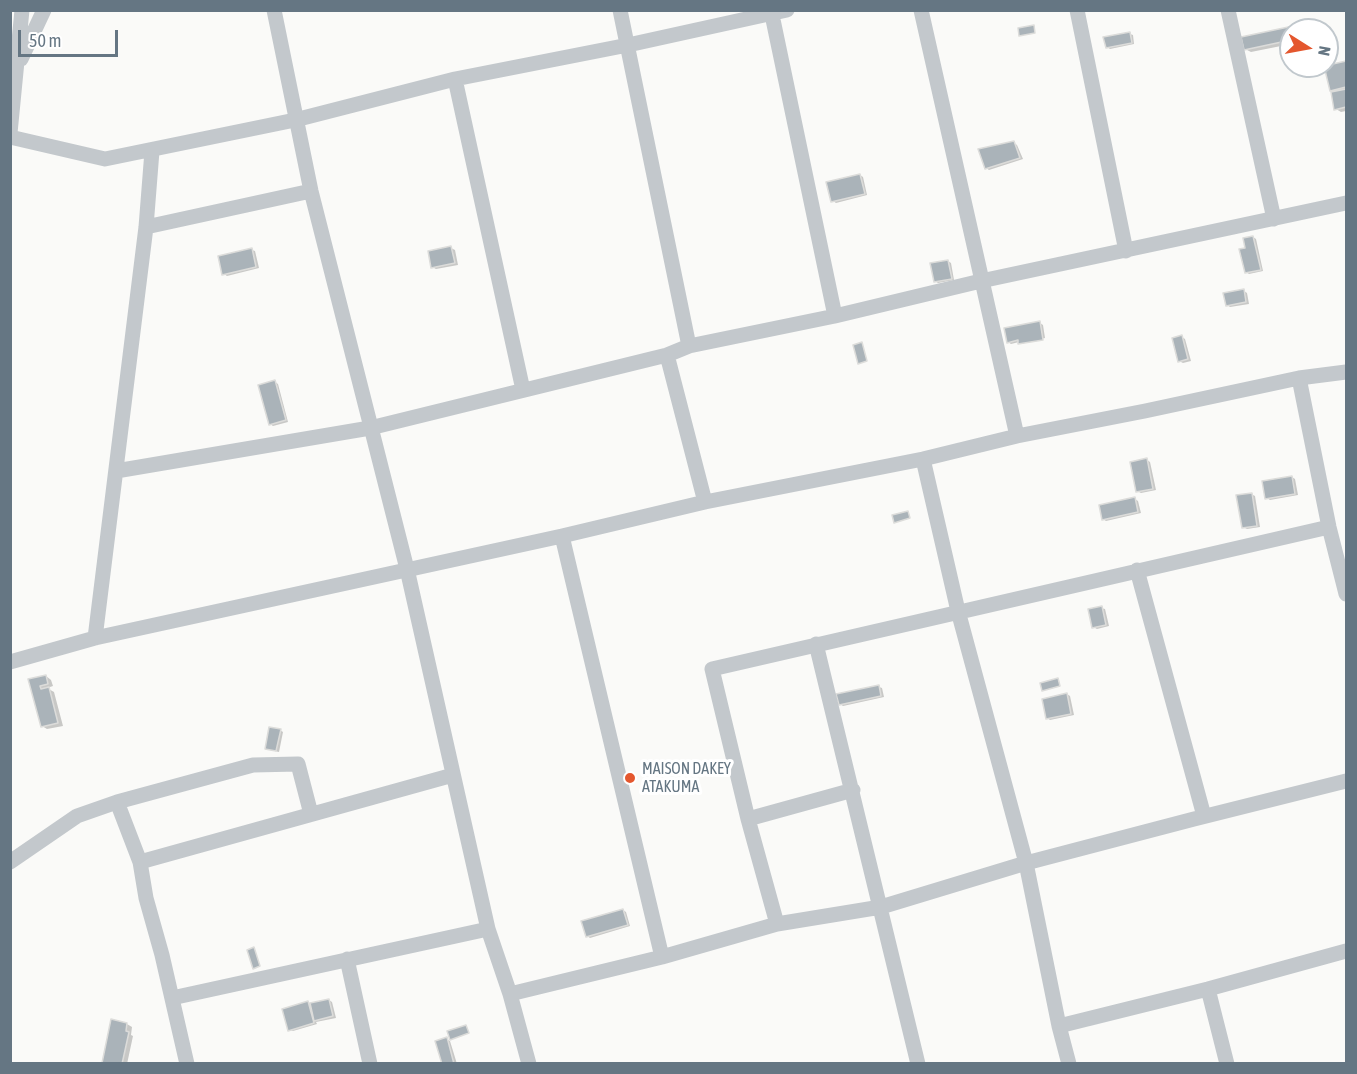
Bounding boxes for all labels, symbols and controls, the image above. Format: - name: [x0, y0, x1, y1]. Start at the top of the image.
- scale bar: [21, 18, 122, 56]
- north arrow: [1279, 18, 1339, 78]
- text: 50 m: [29, 30, 61, 51]
- text: N: [1315, 45, 1334, 57]
- place label: MAISON DAKEY ATAKUMA: [642, 759, 731, 797]
- marker: MAISON DAKEY ATAKUMA: [623, 771, 637, 785]

